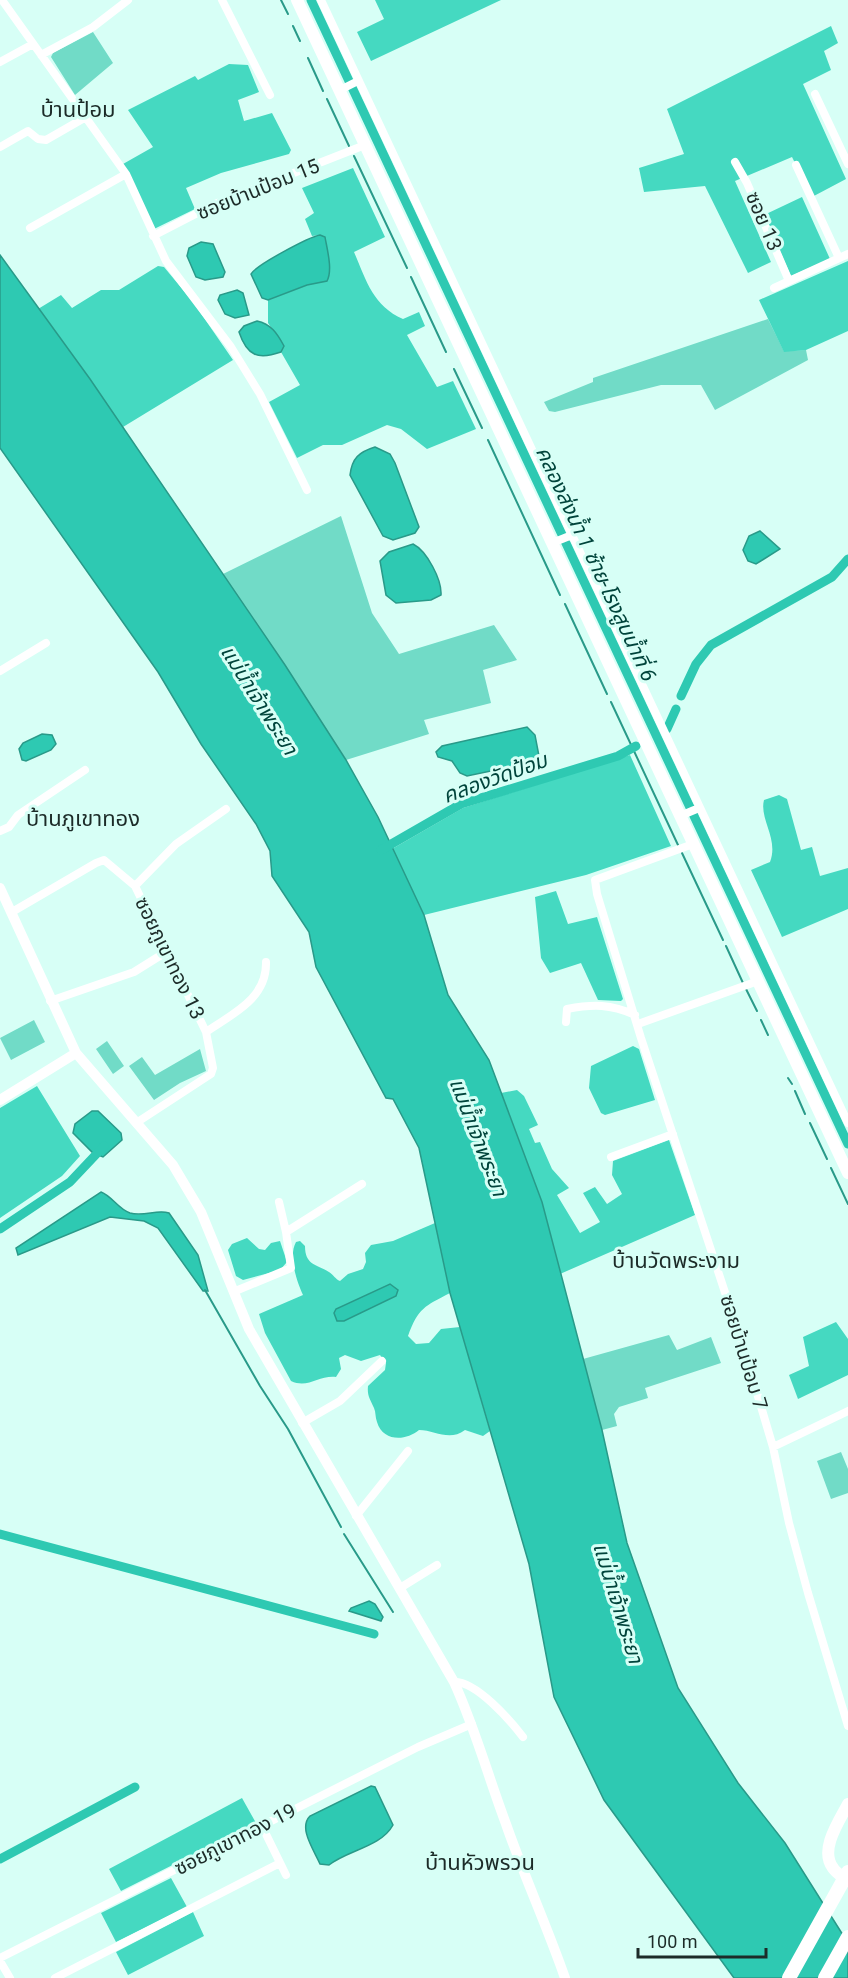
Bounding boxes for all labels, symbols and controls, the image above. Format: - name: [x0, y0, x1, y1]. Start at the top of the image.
- district label: บ้านป้อม: [40, 97, 116, 122]
- street label: ซอยบ้านป้อม 15: [193, 153, 323, 225]
- street label: ซอย 13: [741, 188, 787, 254]
- water label: คลองส่งน้ำ 1 ซ้าย-โรงสูบน้ำที่ 6: [530, 442, 664, 686]
- water label: แม่น้ำเจ้าพระยา: [216, 639, 305, 760]
- water label: คลองวัดป้อม: [440, 747, 552, 808]
- district label: บ้านภูเขาทอง: [26, 806, 140, 832]
- street label: ซอยภูเขาทอง 13: [129, 893, 210, 1024]
- water label: แม่น้ำเจ้าพระยา: [444, 1074, 515, 1201]
- district label: บ้านวัดพระงาม: [612, 1248, 740, 1273]
- street label: ซอยบ้านป้อม 7: [715, 1292, 773, 1412]
- water label: แม่น้ำเจ้าพระยา: [588, 1539, 651, 1667]
- street label: ซอยภูเขาทอง 19: [170, 1798, 300, 1881]
- district label: บ้านหัวพรวน: [425, 1850, 535, 1875]
- scale bar: [638, 1921, 766, 1959]
- text: 100 m: [647, 1931, 698, 1952]

